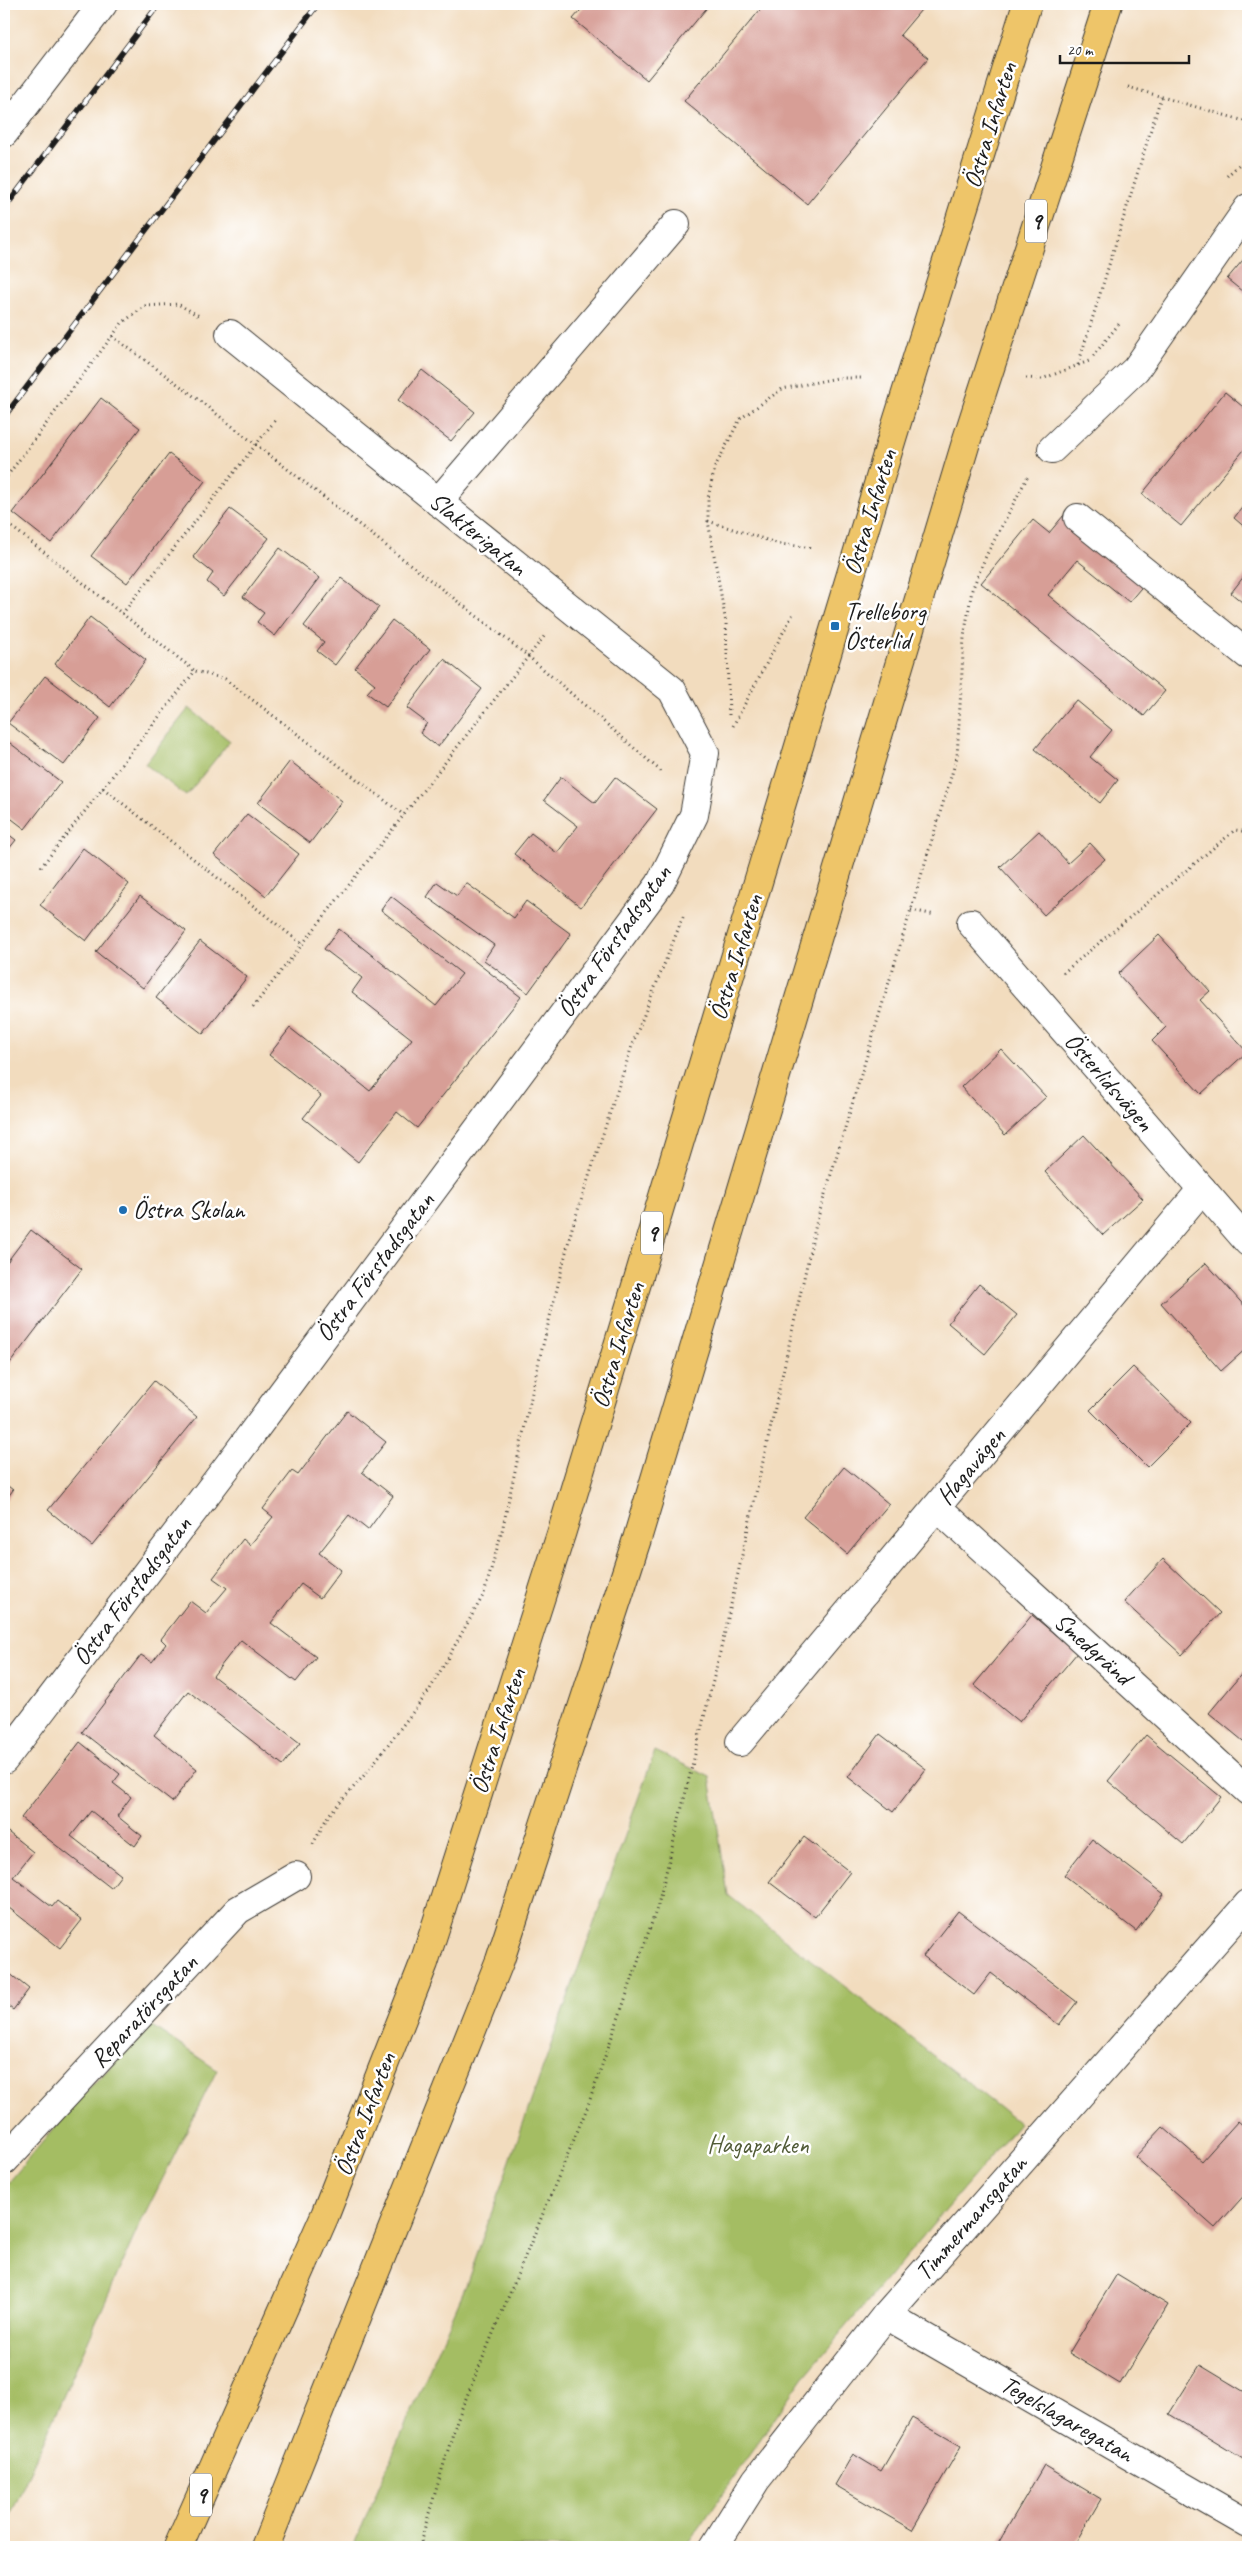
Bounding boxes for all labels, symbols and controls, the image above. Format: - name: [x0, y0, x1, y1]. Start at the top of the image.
- scale bar: [1060, 32, 1188, 64]
- text: 20 m: [1067, 41, 1094, 60]
- street label: Östra Infarten: [956, 57, 1025, 192]
- road number: 9: [1025, 200, 1047, 242]
- street label: Östra Infarten: [836, 444, 905, 579]
- street label: Slakterigatan: [423, 485, 534, 584]
- place label: Trelleborg Österlid: [845, 596, 928, 657]
- marker: Trelleborg Österlid: [829, 620, 841, 632]
- street label: Östra Förstadsgatan: [550, 858, 679, 1024]
- street label: Östra Infarten: [702, 889, 771, 1024]
- street label: Österlidsvägen: [1057, 1026, 1161, 1139]
- street label: Östra Förstadsgatan: [308, 1185, 442, 1348]
- place label: Östra Skolan: [133, 1194, 246, 1226]
- marker: Östra Skolan: [117, 1204, 129, 1216]
- road number: 9: [641, 1212, 663, 1254]
- street label: Östra Infarten: [584, 1277, 653, 1412]
- street label: Hagavägen: [929, 1420, 1013, 1511]
- street label: Östra Förstadsgatan: [65, 1509, 199, 1672]
- street label: Smedgränd: [1047, 1606, 1142, 1695]
- street label: Östra Infarten: [463, 1663, 534, 1798]
- street label: Reparatörsgatan: [83, 1947, 205, 2075]
- street label: Östra Infarten: [327, 2047, 404, 2180]
- park label: Hagaparken: [707, 2129, 809, 2161]
- street label: Timmermansgatan: [908, 2147, 1035, 2287]
- street label: Tegelslagaregatan: [995, 2368, 1141, 2471]
- road number: 9: [190, 2474, 212, 2516]

